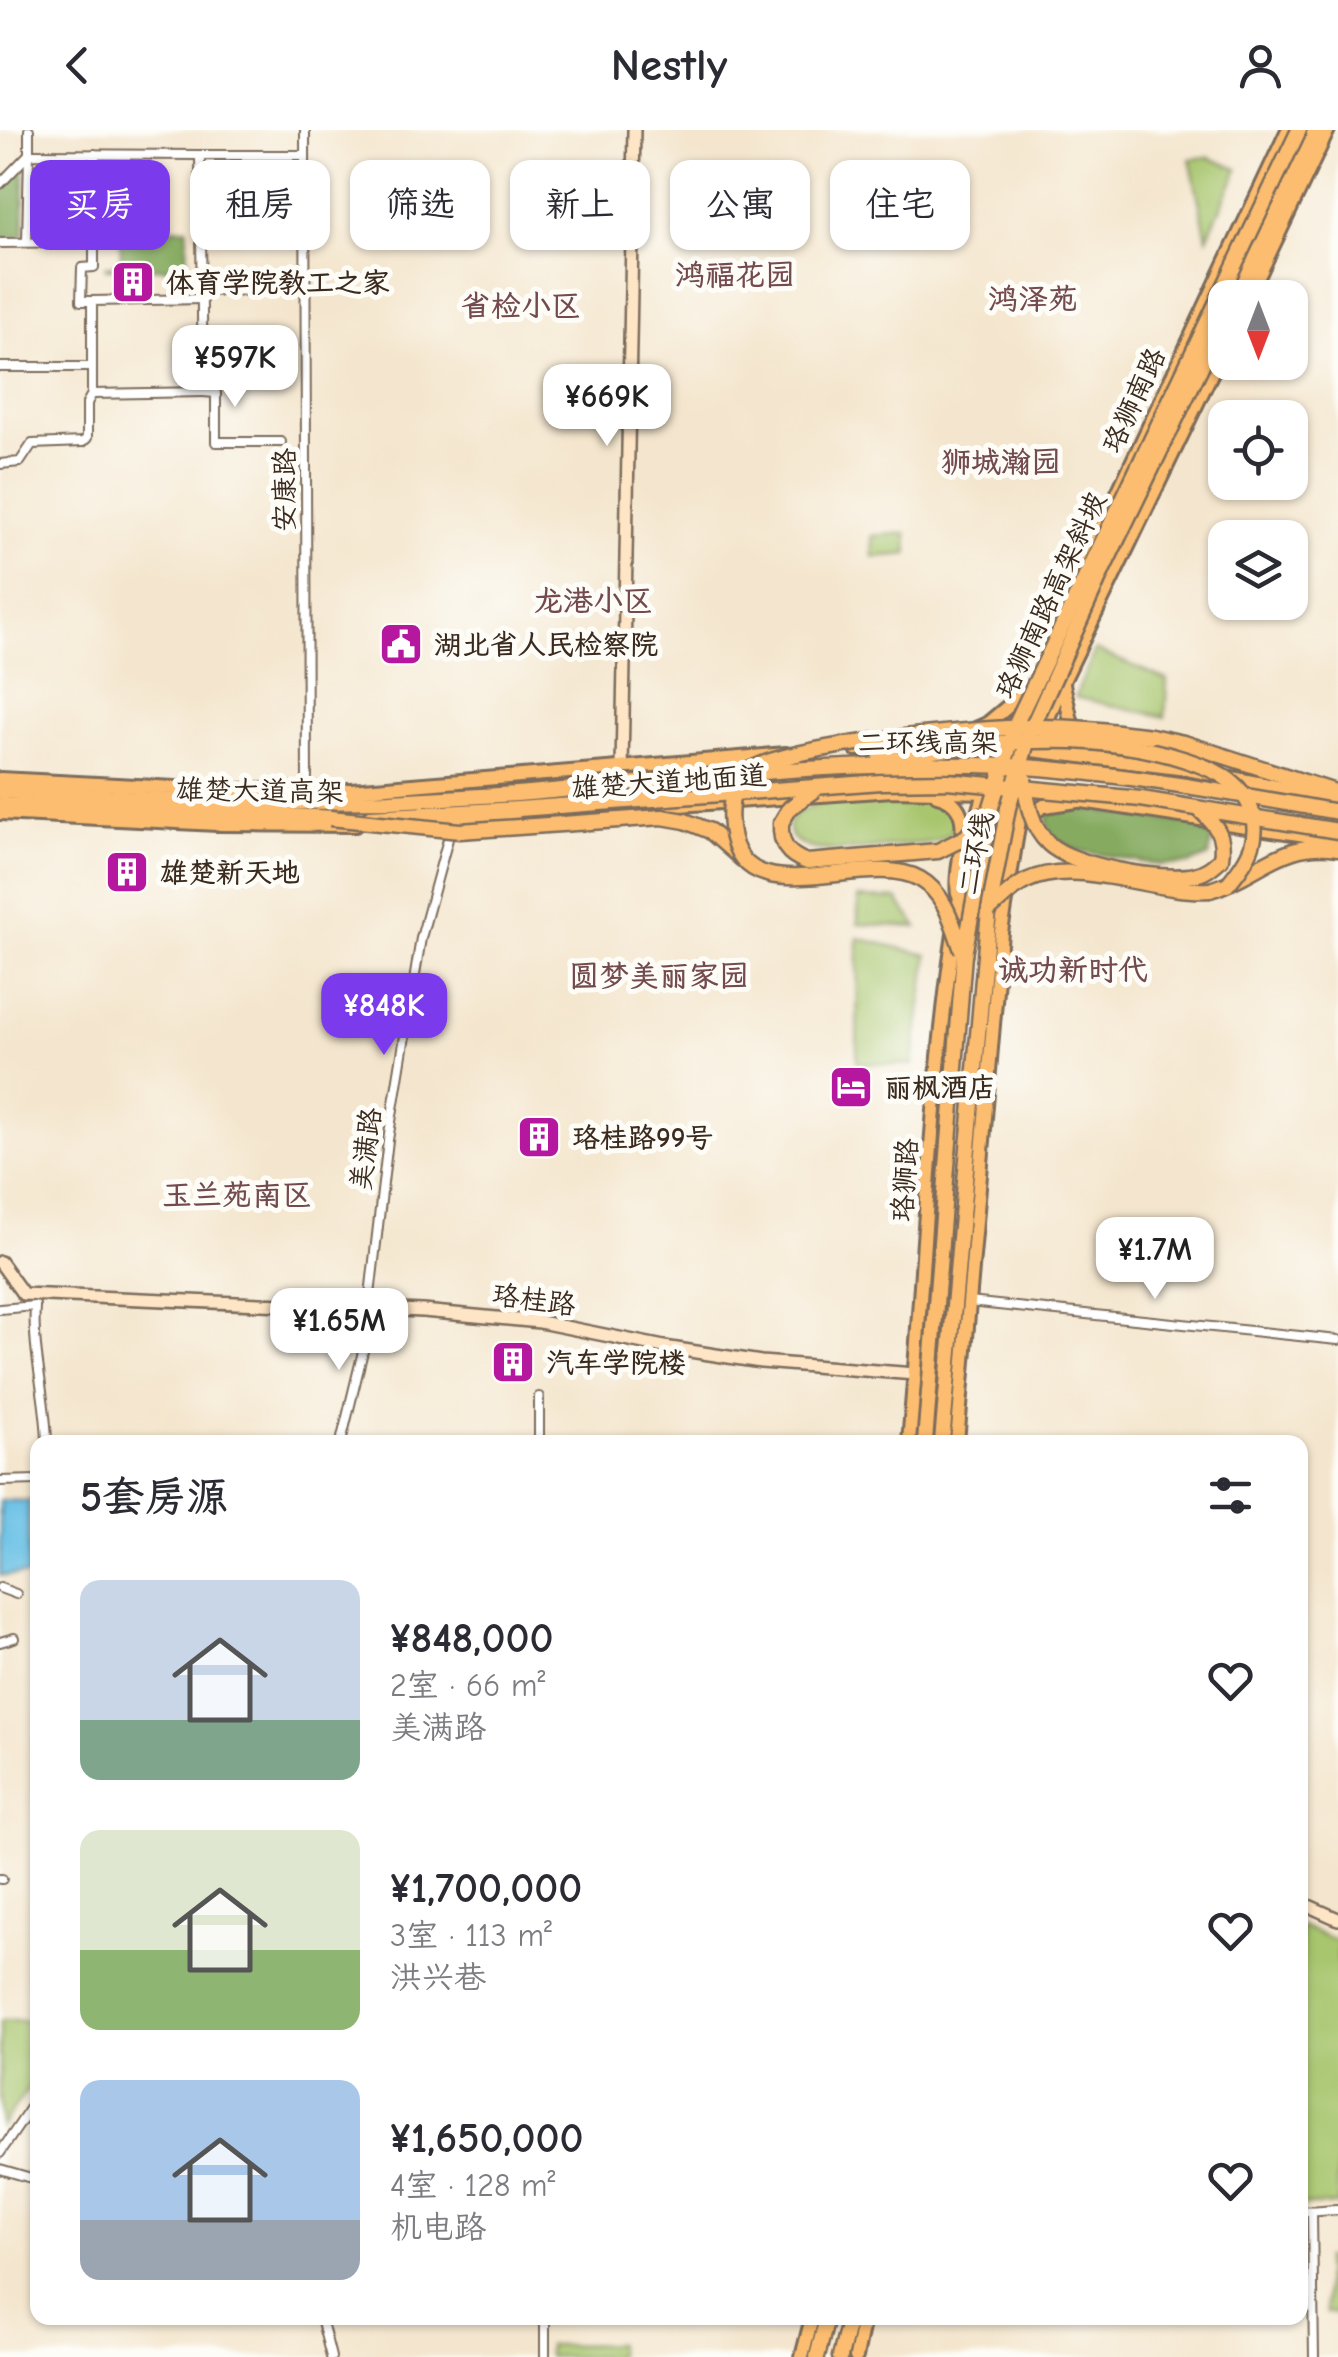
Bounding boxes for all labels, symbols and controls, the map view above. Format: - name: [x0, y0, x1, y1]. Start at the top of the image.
- icon: back: [50, 38, 105, 93]
- icon: person: [1233, 38, 1288, 93]
- text: Nestly: [611, 39, 727, 91]
- chip: 买房: [30, 160, 170, 250]
- chip: 租房: [190, 160, 330, 250]
- chip: 筛选: [350, 160, 490, 250]
- chip: 新上: [510, 160, 650, 250]
- chip: 公寓: [670, 160, 810, 250]
- chip: 住宅: [830, 160, 970, 250]
- district label: 鸿福花园: [675, 258, 795, 293]
- building icon: 体育学院教工之家: [110, 259, 156, 305]
- place label: 体育学院教工之家: [166, 267, 390, 299]
- north arrow: [1208, 280, 1308, 380]
- map controls: [1208, 280, 1308, 620]
- district label: 鸿泽苑: [988, 282, 1078, 317]
- district label: 省检小区: [461, 289, 581, 324]
- pin: ¥597K: [165, 325, 305, 410]
- text: ¥597K: [194, 339, 276, 376]
- street label: 珞狮南路: [1096, 343, 1172, 458]
- pin: ¥669K: [537, 364, 677, 449]
- text: ¥669K: [565, 378, 649, 415]
- button: locate: [1208, 400, 1308, 500]
- district label: 狮城瀚园: [941, 445, 1061, 480]
- street label: 安康路: [269, 448, 301, 532]
- street label: 珞狮南路高架斜坡: [989, 487, 1113, 704]
- button: layers: [1208, 520, 1308, 620]
- district label: 龙港小区: [533, 584, 653, 619]
- public building icon: 湖北省人民检察院: [378, 621, 424, 667]
- place label: 湖北省人民检察院: [434, 629, 658, 661]
- street label: 二环线高架: [858, 727, 998, 759]
- street label: 雄楚大道地面道: [570, 759, 768, 805]
- street label: 雄楚大道高架: [176, 774, 344, 808]
- street label: 二环线: [952, 809, 1000, 897]
- building icon: 雄楚新天地: [104, 849, 150, 895]
- place label: 雄楚新天地: [160, 857, 300, 889]
- district label: 诚功新时代: [998, 953, 1148, 988]
- district label: 圆梦美丽家园: [569, 959, 749, 994]
- pin: ¥848K: [314, 973, 454, 1058]
- text: ¥848K: [343, 987, 425, 1024]
- hotel icon: 丽枫酒店: [828, 1064, 874, 1110]
- place label: 丽枫酒店: [884, 1072, 996, 1104]
- street label: 美满路: [344, 1105, 388, 1193]
- building icon: 珞桂路99号: [516, 1114, 562, 1160]
- place label: 珞桂路99号: [572, 1122, 713, 1154]
- street label: 珞狮路: [886, 1137, 924, 1223]
- district label: 玉兰苑南区: [162, 1178, 312, 1213]
- pin: ¥1.7M: [1085, 1217, 1225, 1302]
- text: ¥1.7M: [1118, 1231, 1192, 1268]
- street label: 珞桂路: [490, 1278, 578, 1322]
- pin: ¥1.65M: [258, 1288, 420, 1373]
- text: ¥1.65M: [292, 1302, 386, 1339]
- building icon: 汽车学院楼: [490, 1339, 536, 1385]
- place label: 汽车学院楼: [546, 1347, 686, 1379]
- icon: filters: [1203, 1468, 1258, 1523]
- text: 5套房源: [80, 1473, 228, 1522]
- text: ¥848,000: [390, 1614, 553, 1663]
- icon: home: [160, 1620, 280, 1740]
- icon: heart: [1203, 1653, 1258, 1708]
- text: 2室 · 66 m²: [390, 1667, 546, 1704]
- text: 美满路: [390, 1709, 486, 1746]
- text: ¥1,700,000: [390, 1864, 582, 1913]
- icon: home: [160, 1870, 280, 1990]
- icon: heart: [1203, 1903, 1258, 1958]
- text: 3室 · 113 m²: [390, 1917, 552, 1954]
- text: 洪兴巷: [390, 1959, 486, 1996]
- text: ¥1,650,000: [390, 2114, 584, 2163]
- icon: home: [160, 2120, 280, 2240]
- icon: heart: [1203, 2153, 1258, 2208]
- text: 4室 · 128 m²: [390, 2167, 556, 2204]
- text: 机电路: [390, 2209, 486, 2246]

